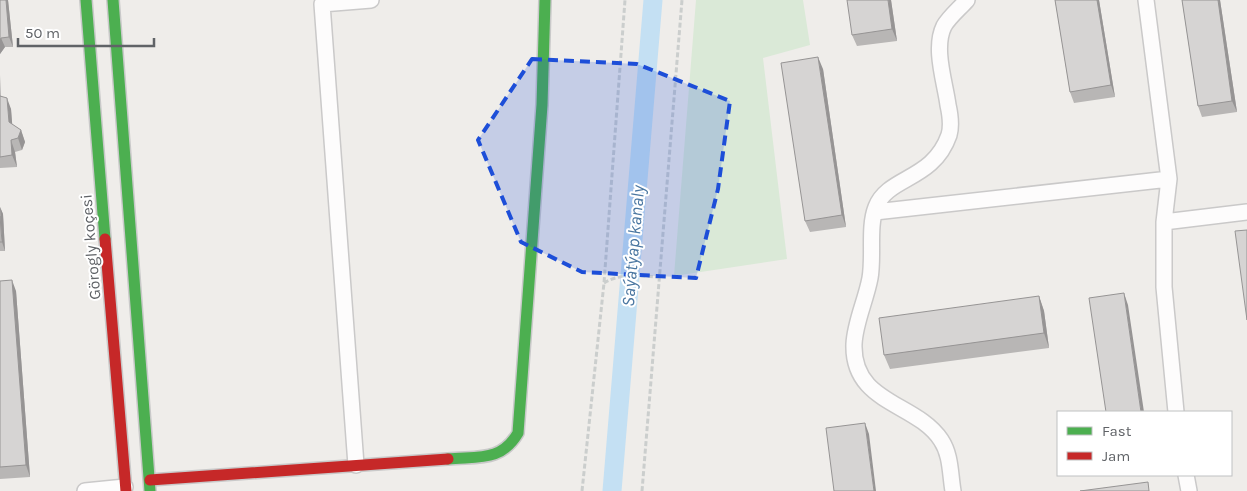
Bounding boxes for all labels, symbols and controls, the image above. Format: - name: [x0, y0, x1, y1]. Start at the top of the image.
- scale bar: [18, 15, 154, 47]
- text: 50 m: [25, 24, 60, 42]
- water label: Saýatýap kanaly: [617, 183, 649, 308]
- street label: Görogly koçesi: [76, 193, 105, 300]
- legend: [1057, 411, 1232, 476]
- text: Fast: [1102, 422, 1132, 440]
- text: Jam: [1102, 447, 1130, 465]

